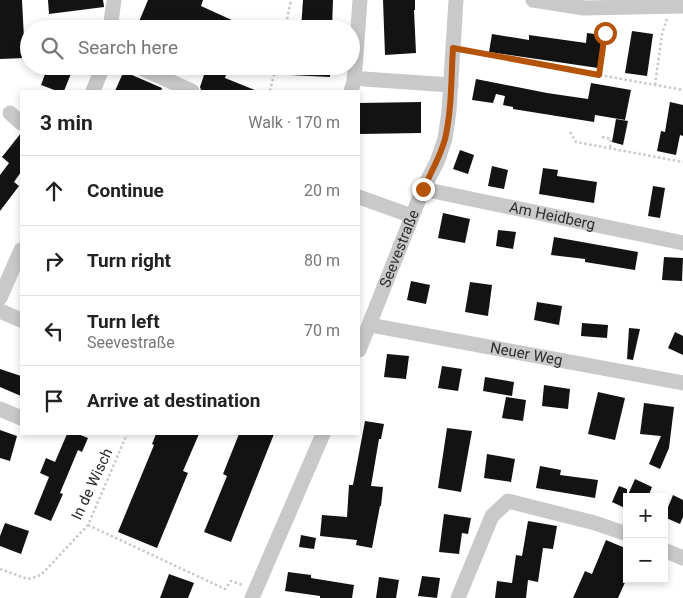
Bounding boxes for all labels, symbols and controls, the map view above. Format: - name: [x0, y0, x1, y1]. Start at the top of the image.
- search box: [20, 20, 360, 75]
- route start: [594, 22, 617, 45]
- icon: search: [38, 34, 66, 62]
- text: Search here: [78, 36, 178, 59]
- text: 3 min: [40, 111, 93, 135]
- text: Walk · 170 m: [248, 113, 340, 132]
- icon: ahead: [40, 177, 68, 205]
- route end: [412, 178, 435, 201]
- text: Continue: [87, 179, 164, 202]
- text: 20 m: [304, 181, 340, 200]
- street label: Am Heidberg: [508, 198, 597, 234]
- street label: Seevestraße: [376, 207, 423, 290]
- icon: right: [40, 247, 68, 275]
- text: Turn right: [87, 249, 171, 272]
- text: 80 m: [304, 251, 340, 270]
- text: Turn left: [87, 310, 160, 333]
- icon: left: [40, 317, 68, 345]
- text: 70 m: [304, 321, 340, 340]
- text: Seevestraße: [87, 333, 175, 352]
- street label: Neuer Weg: [489, 338, 564, 369]
- icon: arrive: [40, 387, 68, 415]
- text: Arrive at destination: [87, 389, 260, 412]
- street label: In de Wisch: [68, 445, 116, 523]
- map controls: [623, 493, 668, 583]
- button: +: [623, 493, 668, 538]
- button: −: [623, 538, 668, 583]

